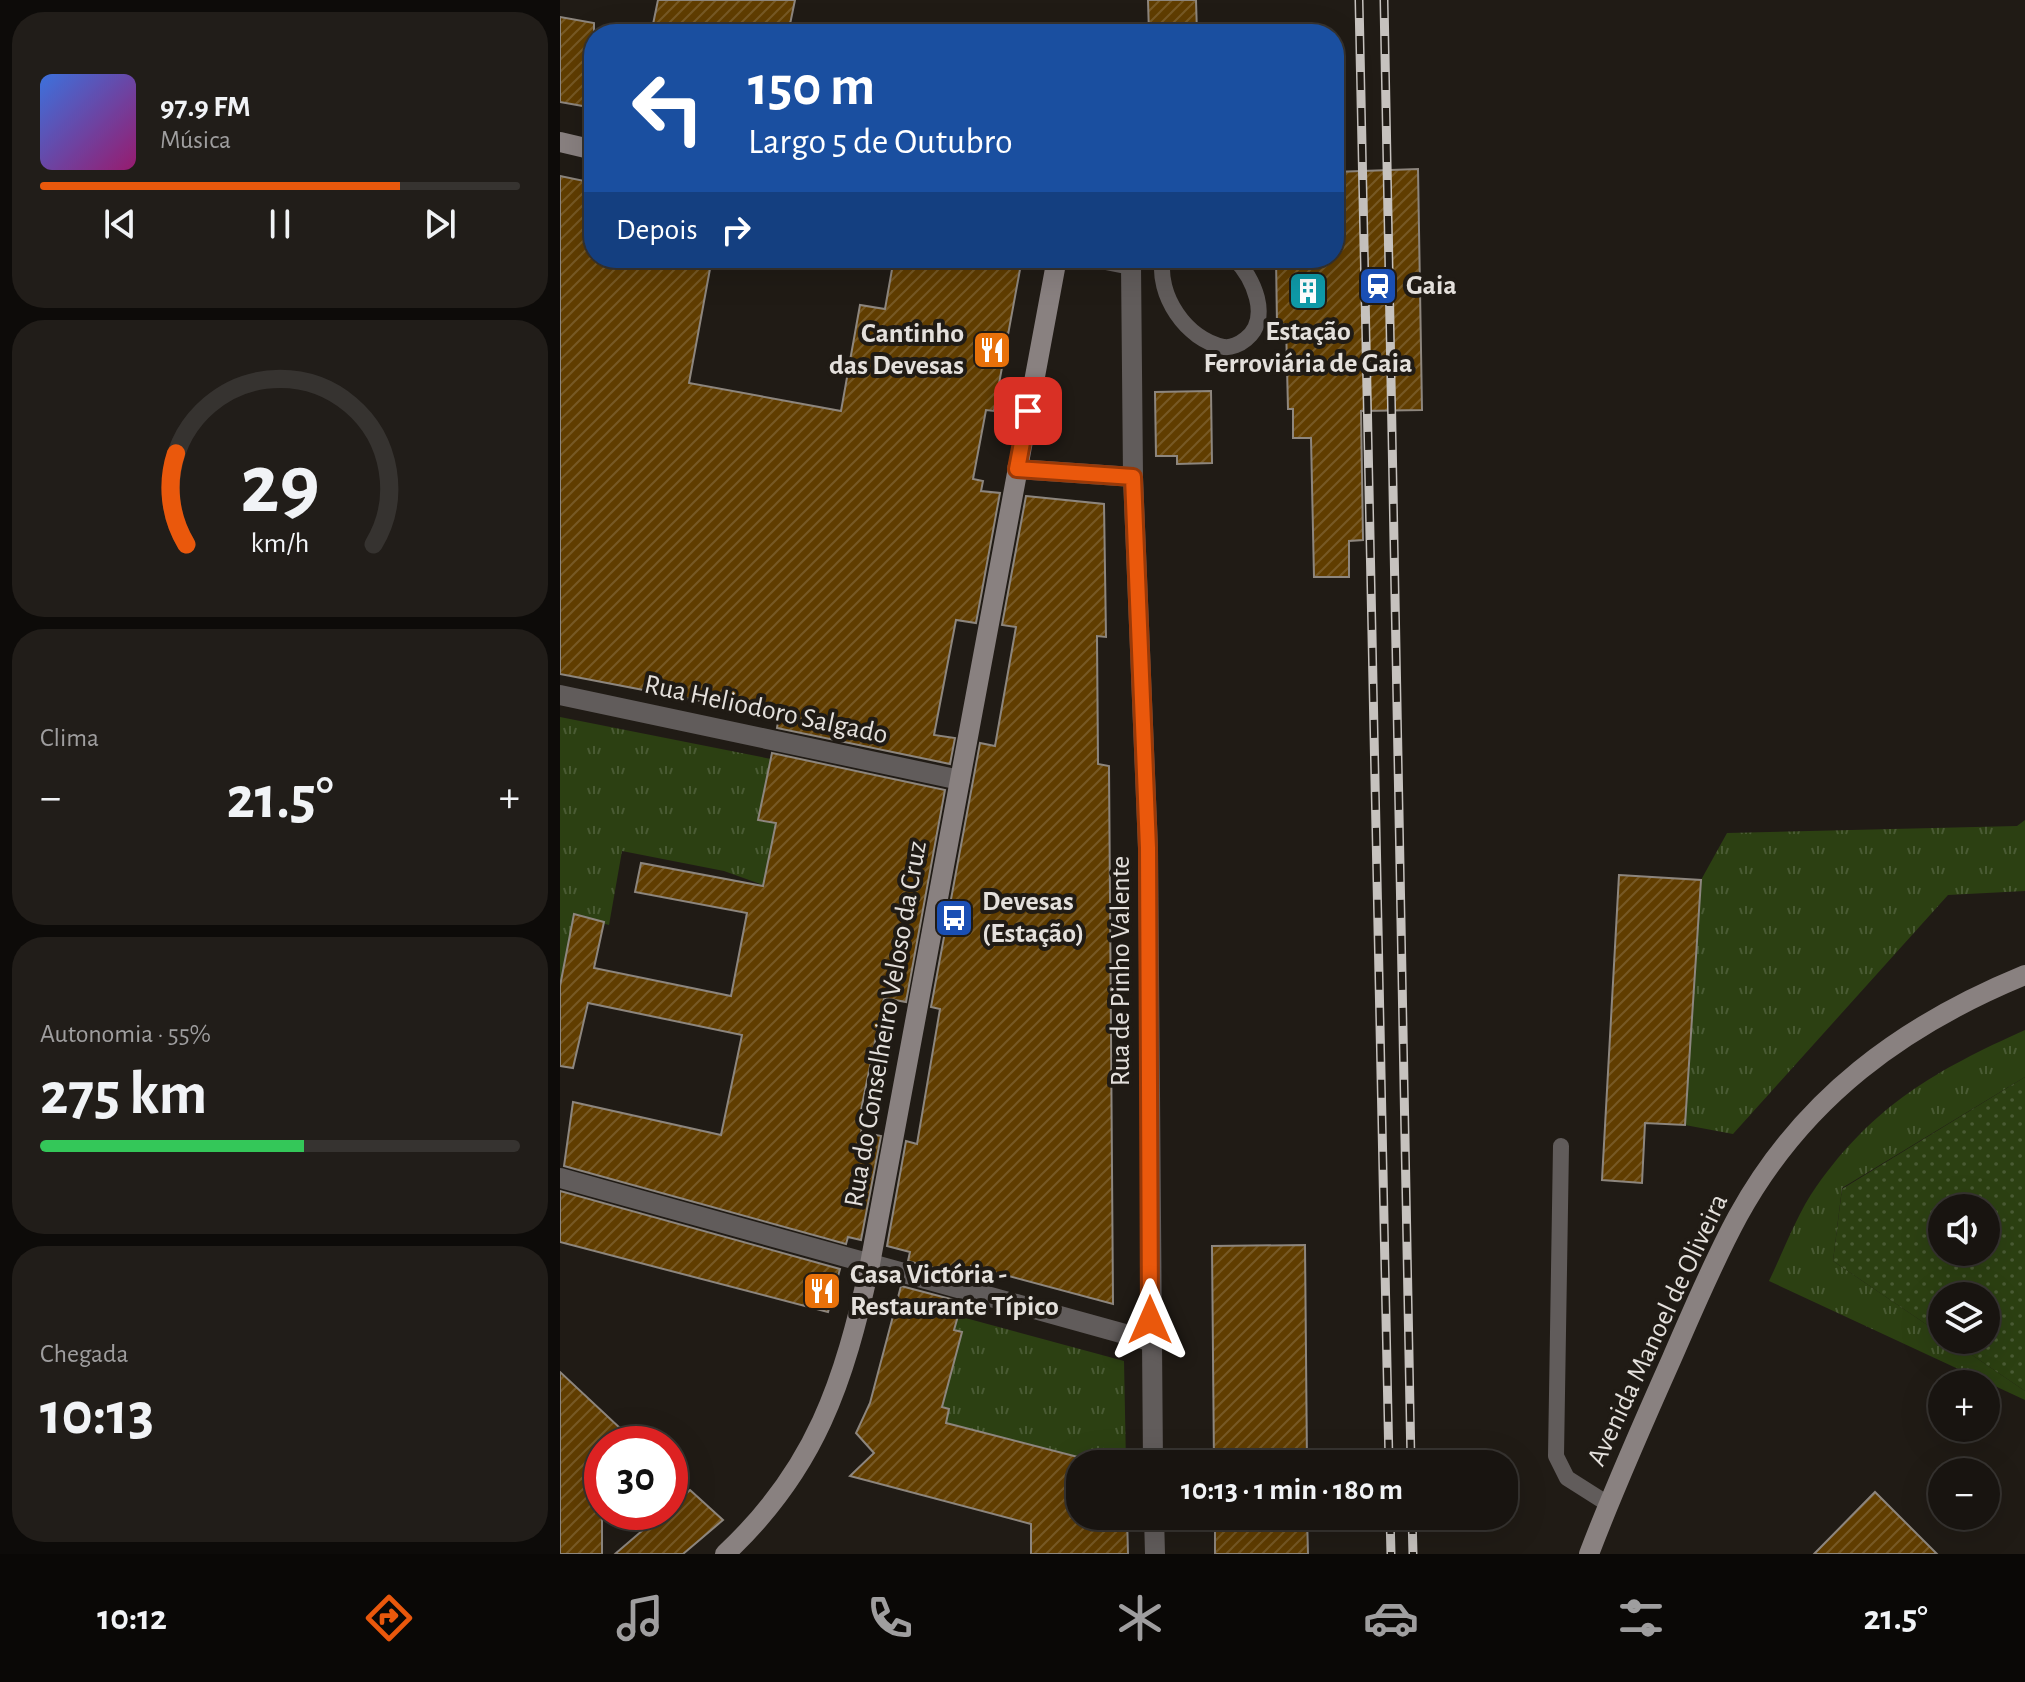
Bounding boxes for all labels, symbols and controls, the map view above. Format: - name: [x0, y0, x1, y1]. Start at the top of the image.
- icon: left: [616, 56, 720, 160]
- text: 150 m: [748, 59, 875, 115]
- text: 97.9 FM: [160, 92, 251, 122]
- text: Largo 5 de Outubro: [748, 124, 1013, 160]
- text: Música: [160, 127, 231, 153]
- icon: previous: [98, 202, 142, 246]
- icon: pause: [258, 202, 302, 246]
- icon: next: [418, 202, 462, 246]
- icon: right: [714, 208, 758, 252]
- text: Depois: [616, 215, 698, 245]
- station icon: Gaia: [1357, 265, 1399, 307]
- building icon: Estação Ferroviária de Gaia: [1287, 270, 1329, 312]
- place label: Gaia: [1406, 272, 1457, 300]
- place label: Estação Ferroviária de Gaia: [1204, 318, 1412, 378]
- place label: Cantinho das Devesas: [829, 320, 964, 380]
- restaurant icon: Cantinho das Devesas: [971, 329, 1013, 371]
- pin: [994, 377, 1062, 445]
- icon: arrive: [1006, 389, 1050, 433]
- text: 29: [240, 443, 320, 527]
- text: km/h: [251, 529, 309, 558]
- street label: Rua Heliodoro Salgado: [642, 671, 890, 749]
- text: Clima: [40, 725, 99, 751]
- text: 21.5°: [226, 769, 334, 829]
- text: −: [40, 776, 61, 820]
- text: +: [499, 776, 520, 820]
- street label: Rua do Conselheiro Veloso da Cruz: [840, 839, 932, 1209]
- street label: Rua de Pinho Valente: [1107, 856, 1135, 1086]
- place label: Devesas (Estação): [982, 888, 1084, 948]
- bus stop icon: Devesas (Estação): [933, 897, 975, 939]
- text: Autonomia · 55%: [40, 1021, 211, 1047]
- text: 275 km: [40, 1065, 207, 1125]
- street label: Avenida Manoel de Oliveira: [1583, 1190, 1733, 1470]
- map controls: [1928, 1194, 2000, 1530]
- button: sound: [1928, 1194, 2000, 1266]
- place label: Casa Victória - Restaurante Típico: [850, 1261, 1059, 1321]
- restaurant icon: Casa Victória - Restaurante Típico: [801, 1270, 843, 1312]
- position arrow: [1108, 1278, 1192, 1362]
- button: layers: [1928, 1282, 2000, 1354]
- text: Chegada: [40, 1341, 129, 1367]
- button: +: [1928, 1370, 2000, 1442]
- text: 10:13: [40, 1385, 154, 1445]
- speed limit sign: 30: [584, 1426, 688, 1530]
- button: −: [1928, 1458, 2000, 1530]
- text: 10:13 · 1 min · 180 m: [1181, 1475, 1403, 1505]
- icon: directions: [361, 1590, 417, 1646]
- icon: music: [612, 1590, 668, 1646]
- icon: phone: [862, 1590, 918, 1646]
- icon: climate: [1112, 1590, 1168, 1646]
- icon: car: [1363, 1590, 1419, 1646]
- icon: filters: [1613, 1590, 1669, 1646]
- text: 10:12: [97, 1600, 167, 1636]
- text: 21.5°: [1863, 1600, 1928, 1636]

